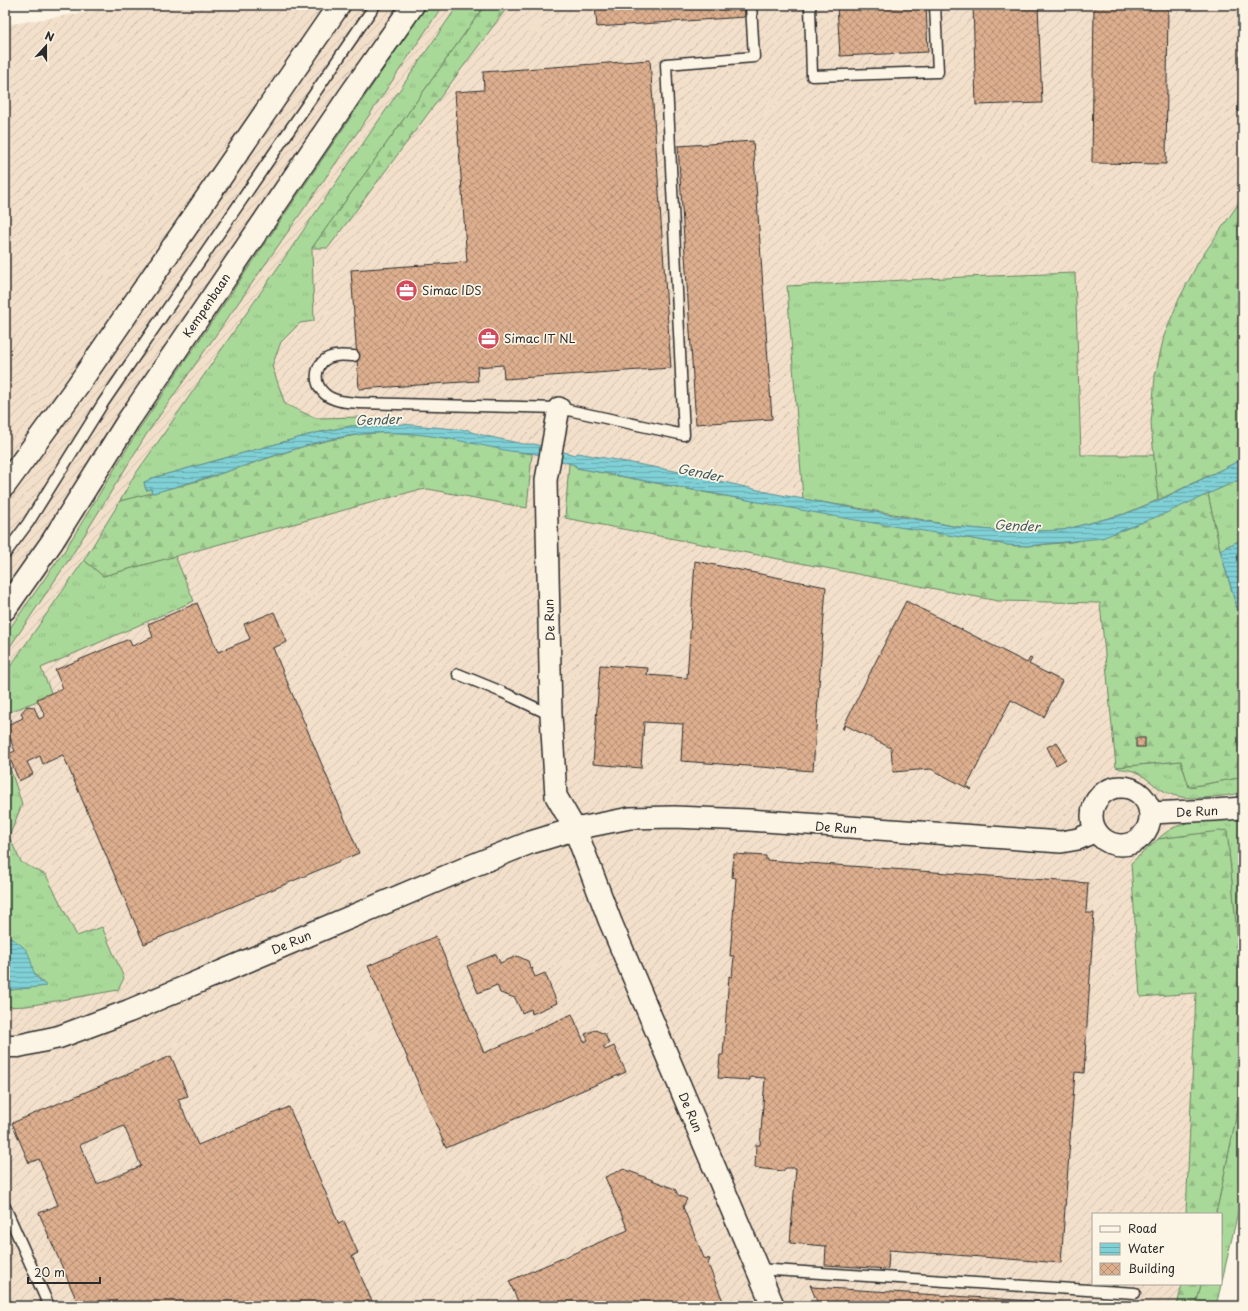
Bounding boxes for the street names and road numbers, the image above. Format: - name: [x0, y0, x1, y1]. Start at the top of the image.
- street label: Kempenbaan: [178, 269, 234, 341]
- street label: De Run: [539, 599, 559, 641]
- street label: De Run: [1176, 801, 1218, 821]
- street label: De Run: [814, 817, 858, 837]
- street label: De Run: [268, 926, 314, 958]
- street label: De Run: [675, 1089, 707, 1135]

